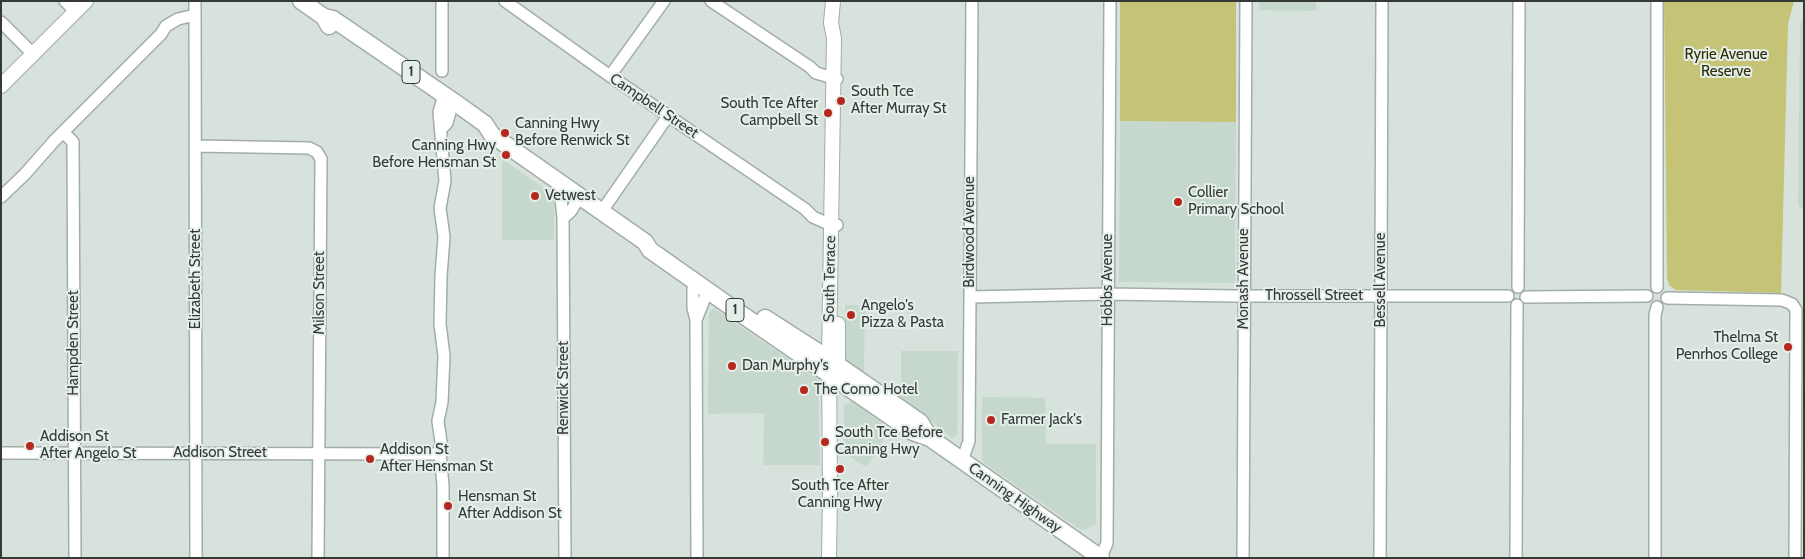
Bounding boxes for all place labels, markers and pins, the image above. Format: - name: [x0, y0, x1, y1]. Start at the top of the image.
- place label: South Tce After Murray St: [851, 83, 946, 118]
- place label: South Tce After Campbell St: [721, 95, 818, 130]
- marker: South Tce After Murray St: [835, 95, 847, 107]
- marker: South Tce After Campbell St: [822, 107, 834, 119]
- place label: Canning Hwy Before Renwick St: [515, 115, 630, 150]
- marker: Canning Hwy Before Renwick St: [499, 127, 511, 139]
- place label: Canning Hwy Before Hensman St: [372, 137, 496, 172]
- marker: Canning Hwy Before Hensman St: [500, 149, 512, 161]
- place label: Collier Primary School: [1188, 184, 1284, 219]
- place label: Vetwest: [545, 187, 596, 205]
- marker: Vetwest: [529, 190, 541, 202]
- marker: Collier Primary School: [1172, 196, 1184, 208]
- place label: Angelo's Pizza & Pasta: [861, 297, 944, 332]
- marker: Angelo's Pizza & Pasta: [845, 309, 857, 321]
- place label: Thelma St Penrhos College: [1676, 329, 1778, 364]
- marker: Thelma St Penrhos College: [1782, 341, 1794, 353]
- place label: Dan Murphy's: [742, 357, 829, 375]
- marker: Dan Murphy's: [726, 360, 738, 372]
- place label: The Como Hotel: [814, 381, 918, 399]
- marker: The Como Hotel: [798, 384, 810, 396]
- place label: Farmer Jack's: [1001, 411, 1082, 429]
- marker: Farmer Jack's: [985, 414, 997, 426]
- place label: South Tce Before Canning Hwy: [835, 424, 943, 459]
- place label: Addison St After Angelo St: [40, 428, 136, 463]
- marker: South Tce Before Canning Hwy: [819, 436, 831, 448]
- marker: Addison St After Angelo St: [24, 440, 36, 452]
- place label: Addison St After Hensman St: [380, 441, 493, 476]
- marker: Addison St After Hensman St: [364, 453, 376, 465]
- marker: South Tce After Canning Hwy: [834, 463, 846, 475]
- place label: South Tce After Canning Hwy: [791, 477, 889, 512]
- place label: Hensman St After Addison St: [458, 488, 561, 523]
- marker: Hensman St After Addison St: [442, 500, 454, 512]

